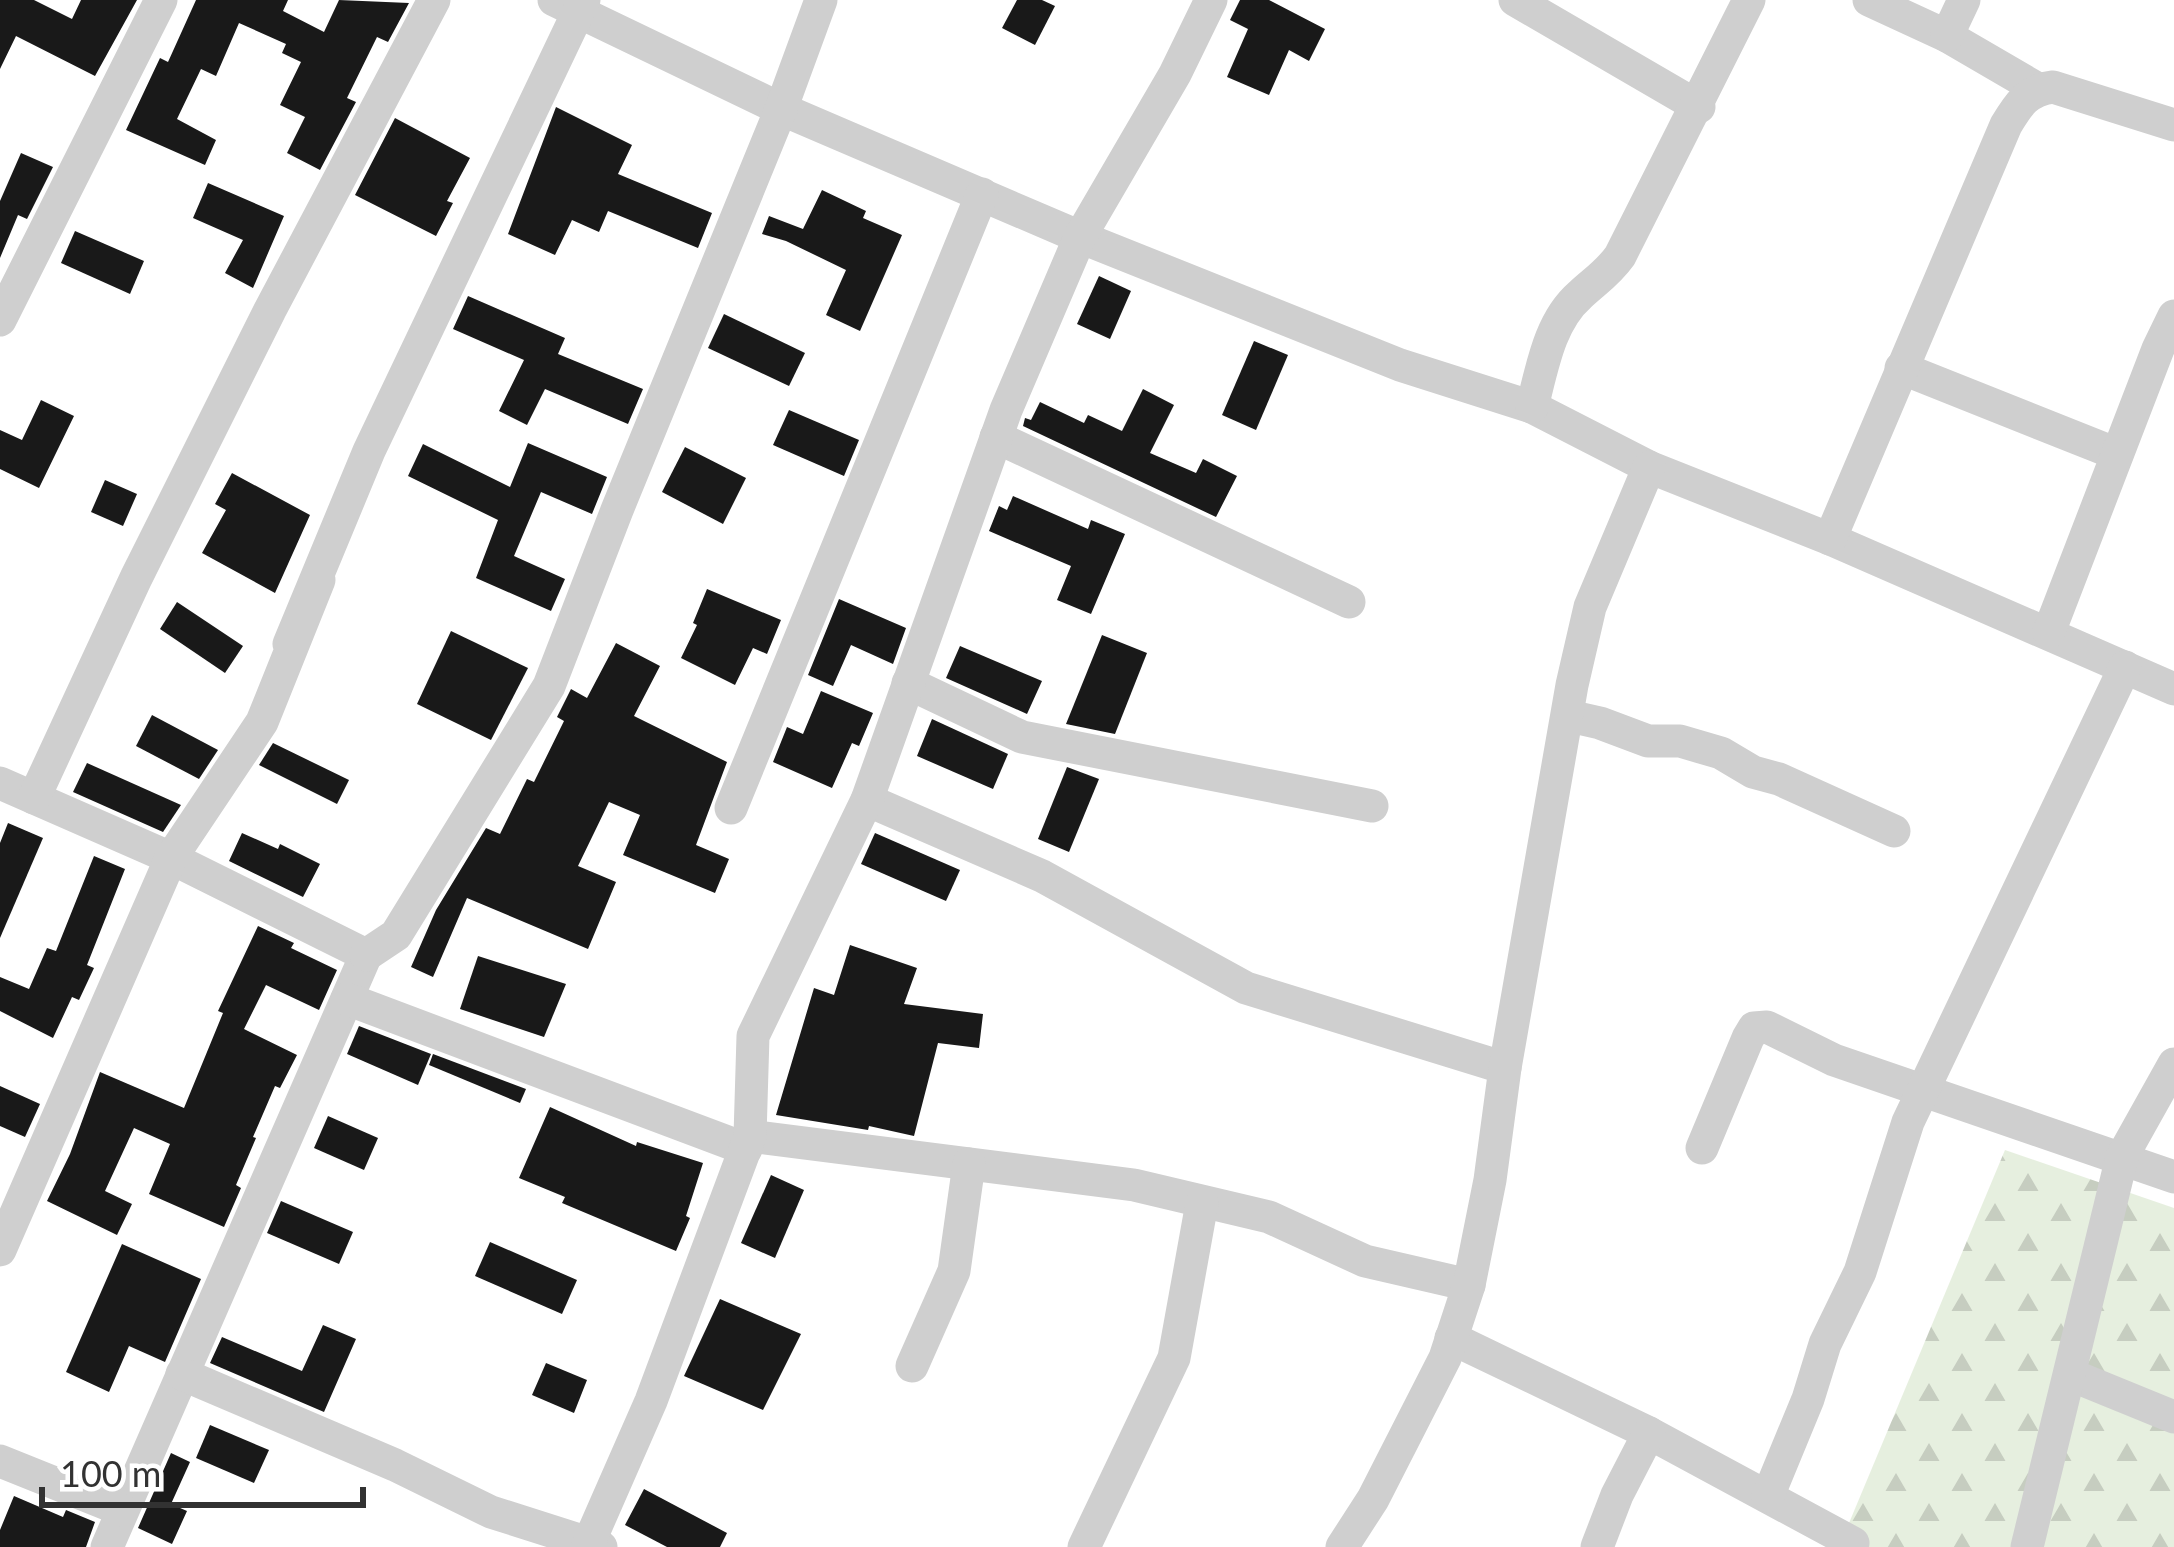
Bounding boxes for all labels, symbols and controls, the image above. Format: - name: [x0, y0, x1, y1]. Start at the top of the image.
- scale bar: [42, 1433, 363, 1507]
- text: 100 m: [60, 1451, 161, 1495]

